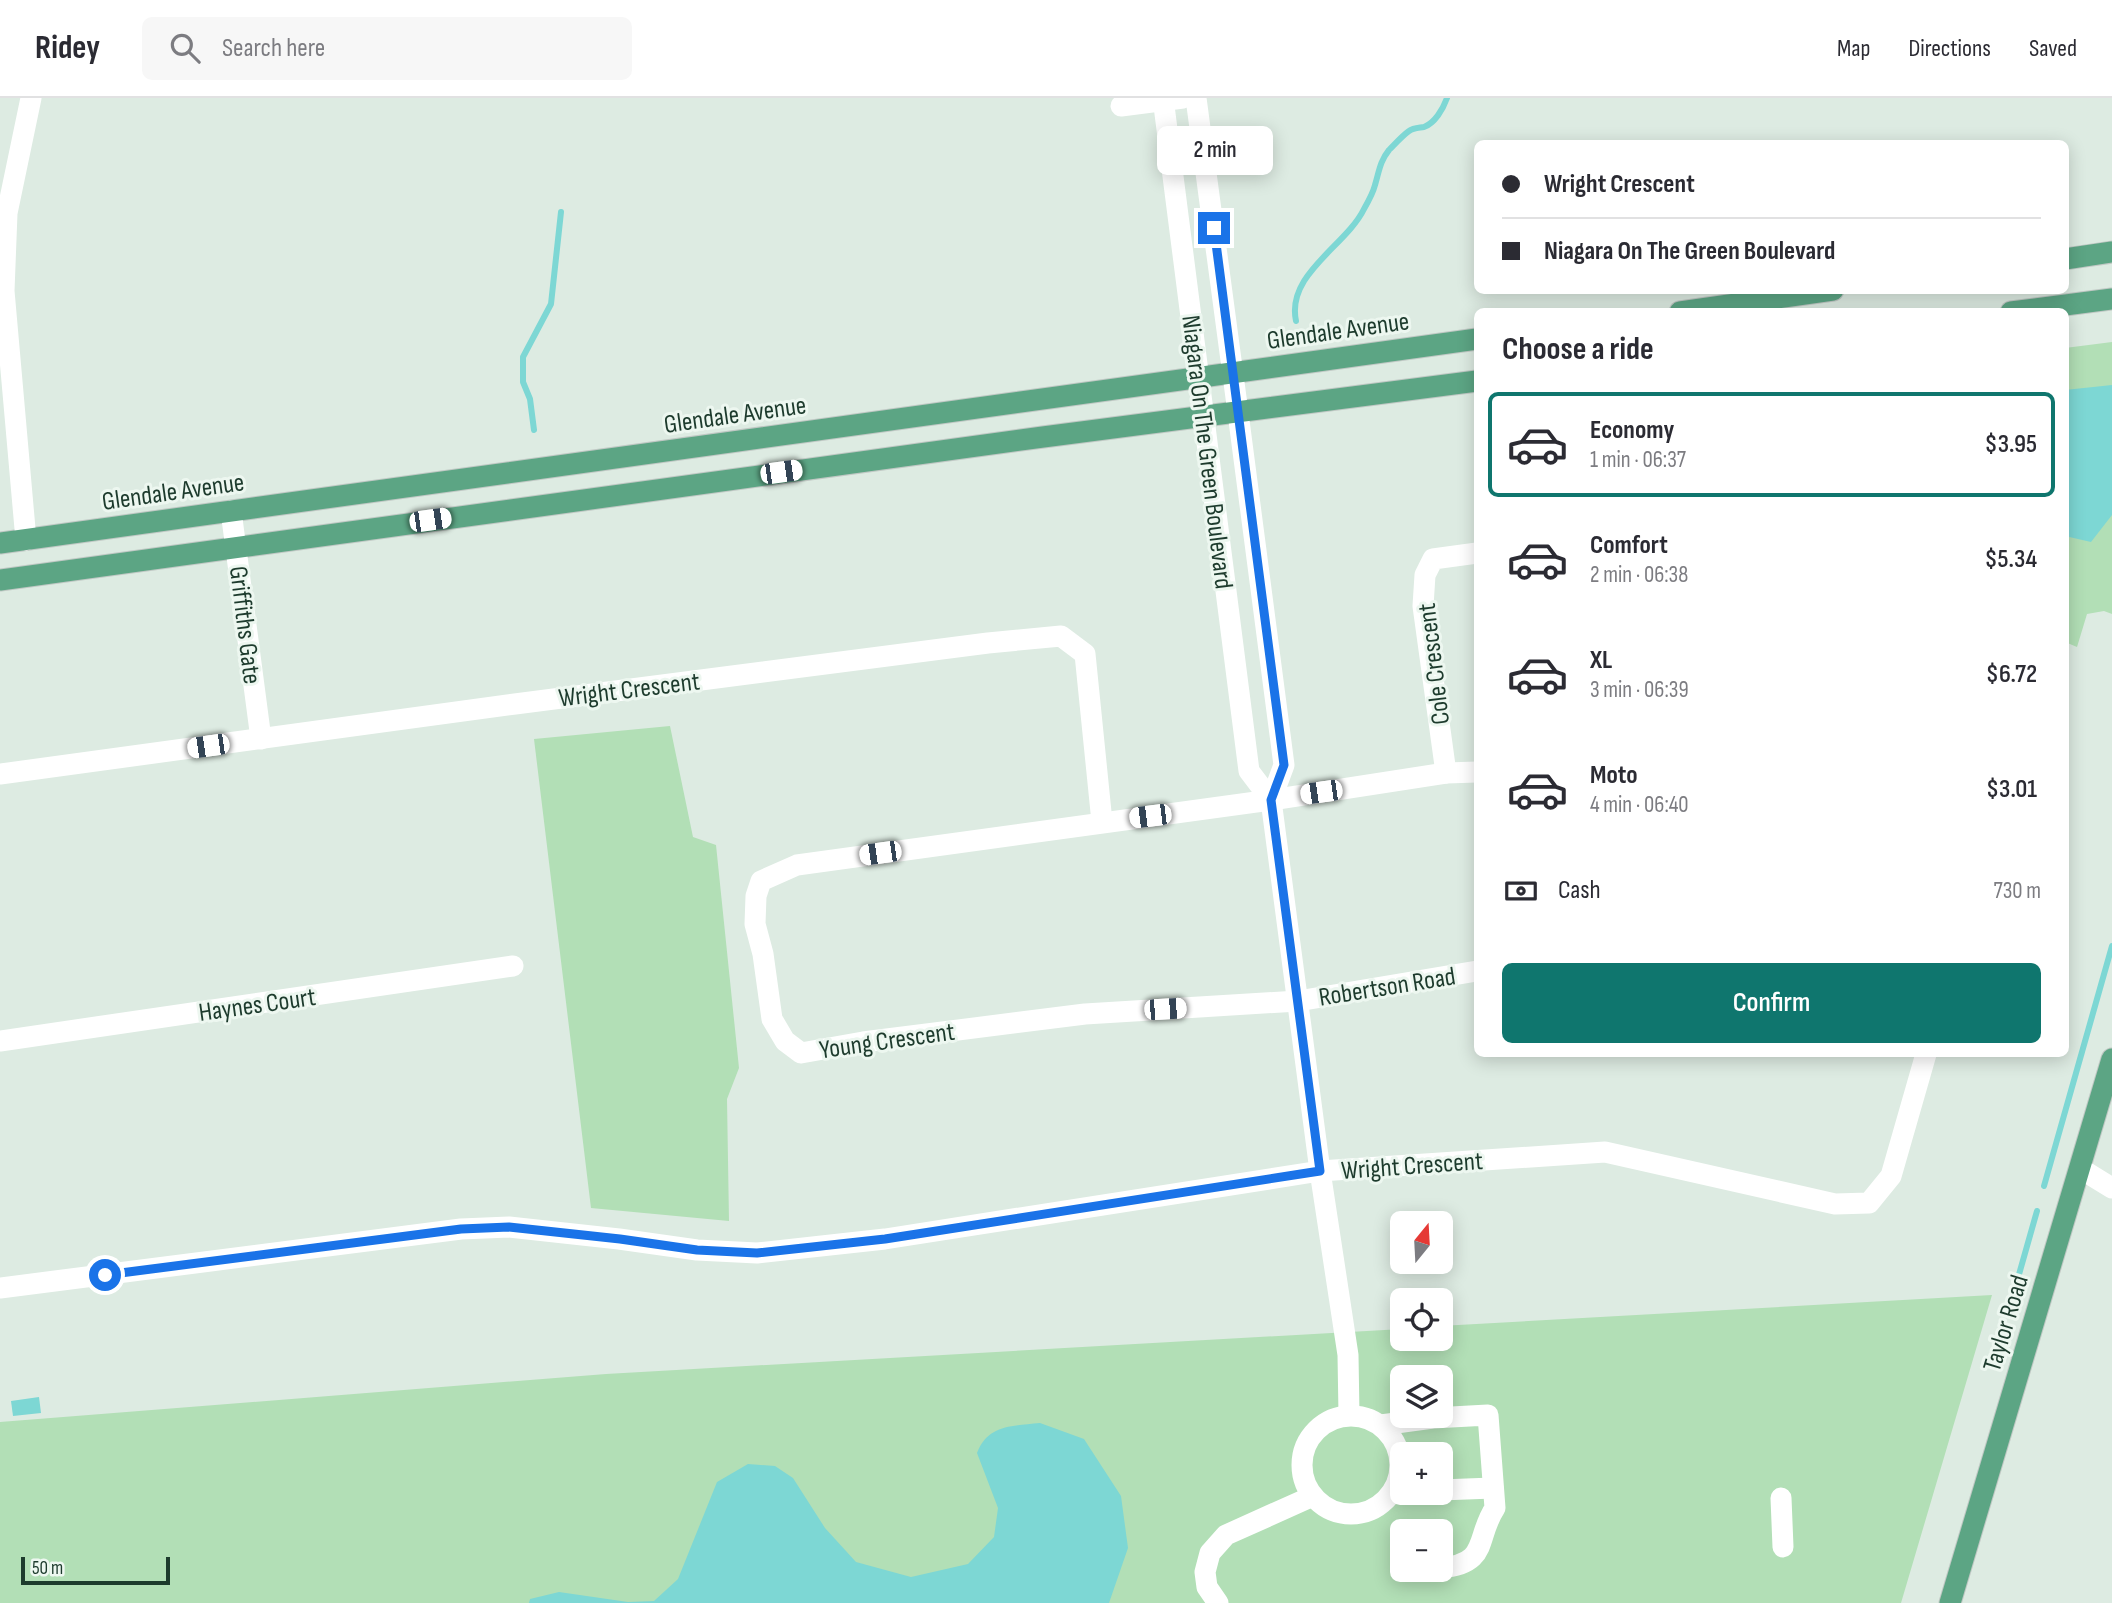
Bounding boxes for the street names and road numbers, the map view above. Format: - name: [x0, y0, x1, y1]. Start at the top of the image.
- street label: Glendale Avenue: [1265, 306, 1411, 357]
- street label: Niagara On The Green Boulevard: [1174, 314, 1239, 591]
- street label: Glendale Avenue: [662, 390, 808, 441]
- street label: Glendale Avenue: [100, 467, 246, 518]
- street label: Griffiths Gate: [222, 564, 267, 686]
- street label: Cole Crescent: [1412, 601, 1457, 726]
- street label: Wright Crescent: [557, 666, 702, 715]
- street label: Robertson Road: [1317, 961, 1458, 1014]
- street label: Haynes Court: [197, 982, 318, 1029]
- street label: Young Crescent: [818, 1017, 957, 1066]
- street label: Wright Crescent: [1340, 1146, 1484, 1187]
- street label: Taylor Road: [1977, 1271, 2036, 1375]

